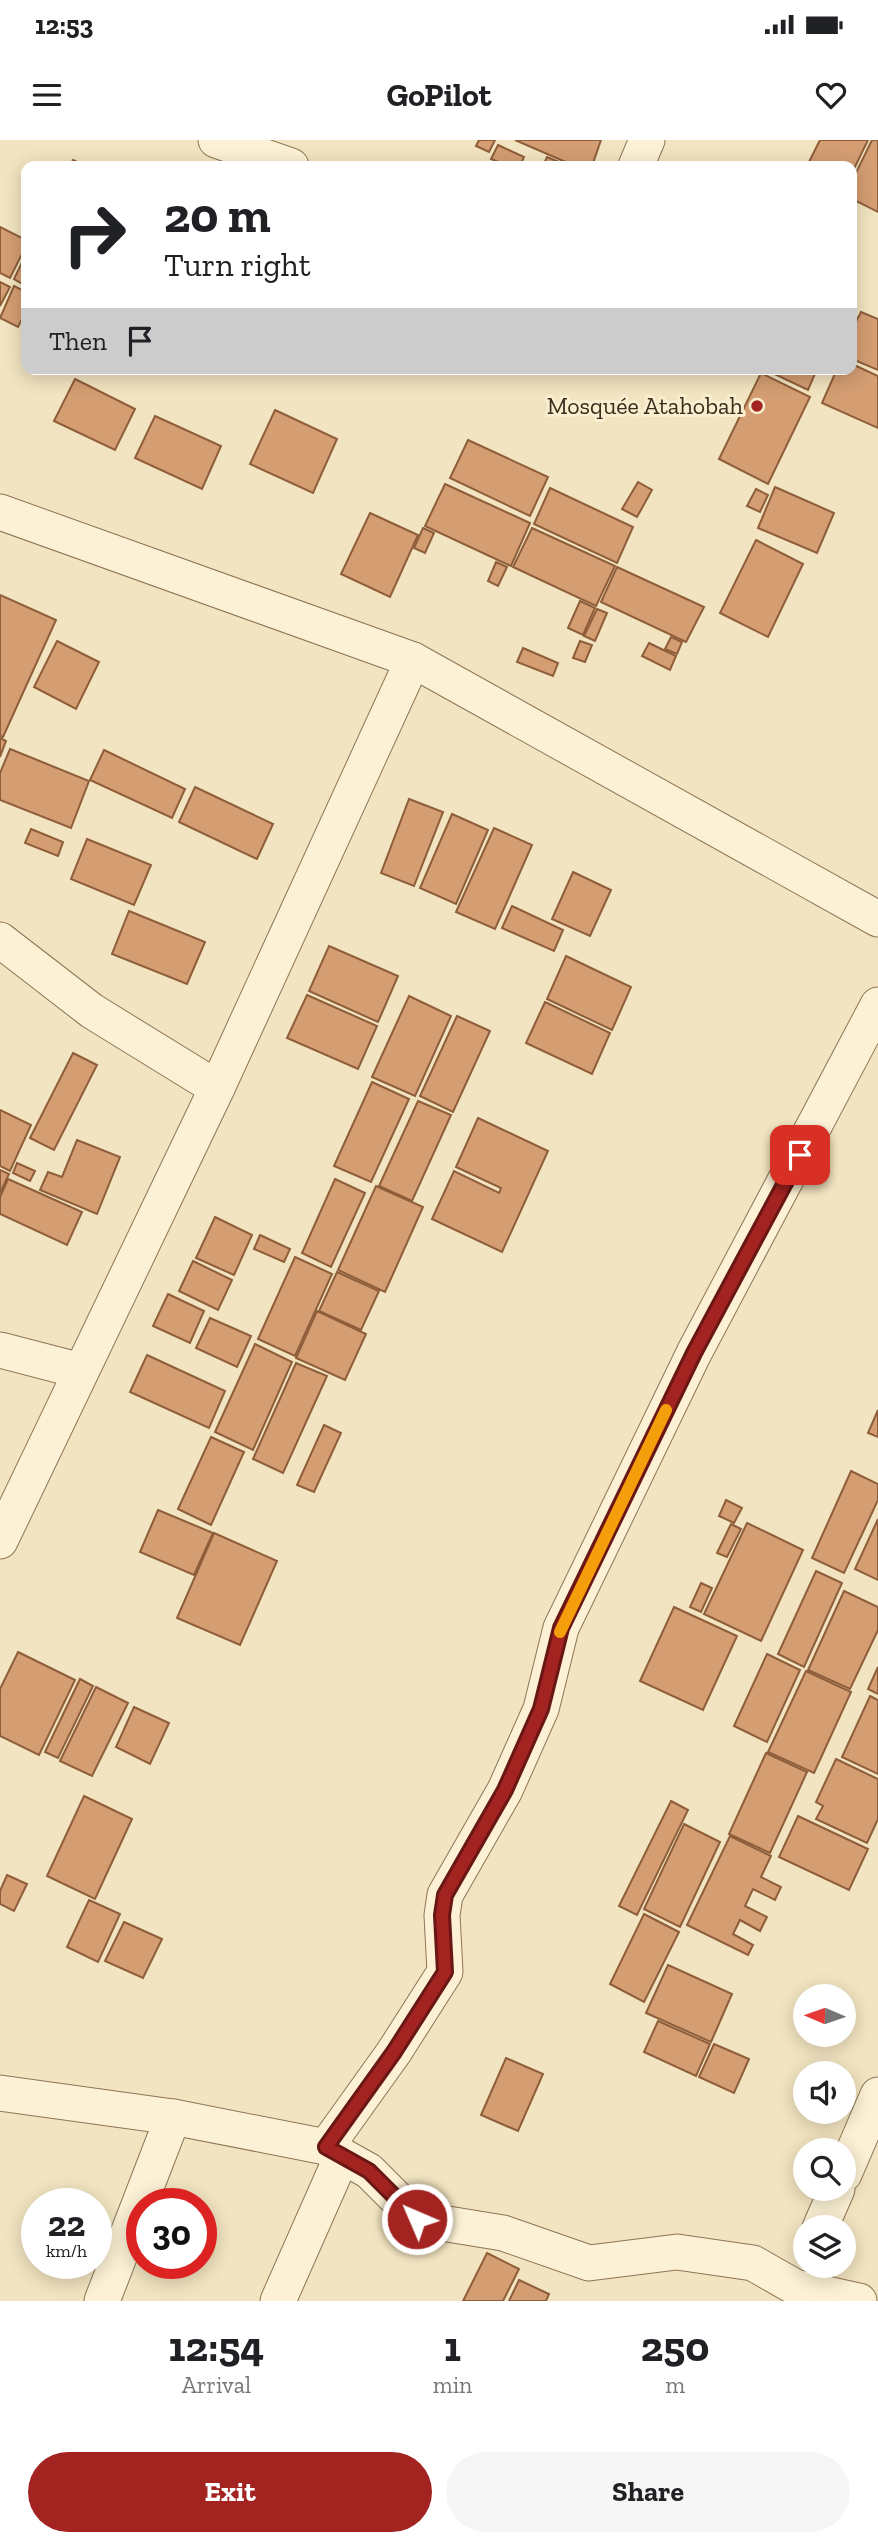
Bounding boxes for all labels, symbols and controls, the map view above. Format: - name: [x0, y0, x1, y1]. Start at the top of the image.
- text: 12:53: [35, 9, 93, 41]
- icon: menu: [28, 76, 66, 114]
- text: GoPilot: [386, 76, 492, 114]
- icon: heart: [812, 76, 850, 114]
- text: 20 m: [164, 186, 271, 245]
- icon: right: [49, 189, 140, 280]
- text: Turn right: [164, 246, 311, 284]
- icon: arrive: [121, 322, 159, 360]
- text: Then: [49, 325, 107, 357]
- place label: Mosquée Atahobah: [547, 391, 744, 420]
- marker: Mosquée Atahobah: [749, 398, 765, 414]
- pin: [770, 1125, 830, 1185]
- icon: arrive: [781, 1136, 819, 1174]
- north arrow: [793, 1984, 856, 2048]
- map controls: [793, 1984, 856, 2278]
- button: sound: [793, 2061, 856, 2124]
- button: search: [793, 2138, 856, 2201]
- position arrow: [380, 2182, 454, 2256]
- speed limit sign: 30: [126, 2188, 217, 2279]
- text: 22: [48, 2203, 85, 2245]
- button: layers: [793, 2215, 856, 2278]
- text: km/h: [46, 2240, 87, 2262]
- text: 12:54: [169, 2321, 264, 2372]
- text: 1: [444, 2321, 461, 2372]
- text: 250: [641, 2321, 709, 2372]
- text: Arrival: [182, 2371, 251, 2399]
- text: min: [433, 2371, 472, 2399]
- text: m: [665, 2371, 685, 2399]
- button: Exit: [28, 2452, 432, 2532]
- button: Share: [446, 2452, 850, 2532]

